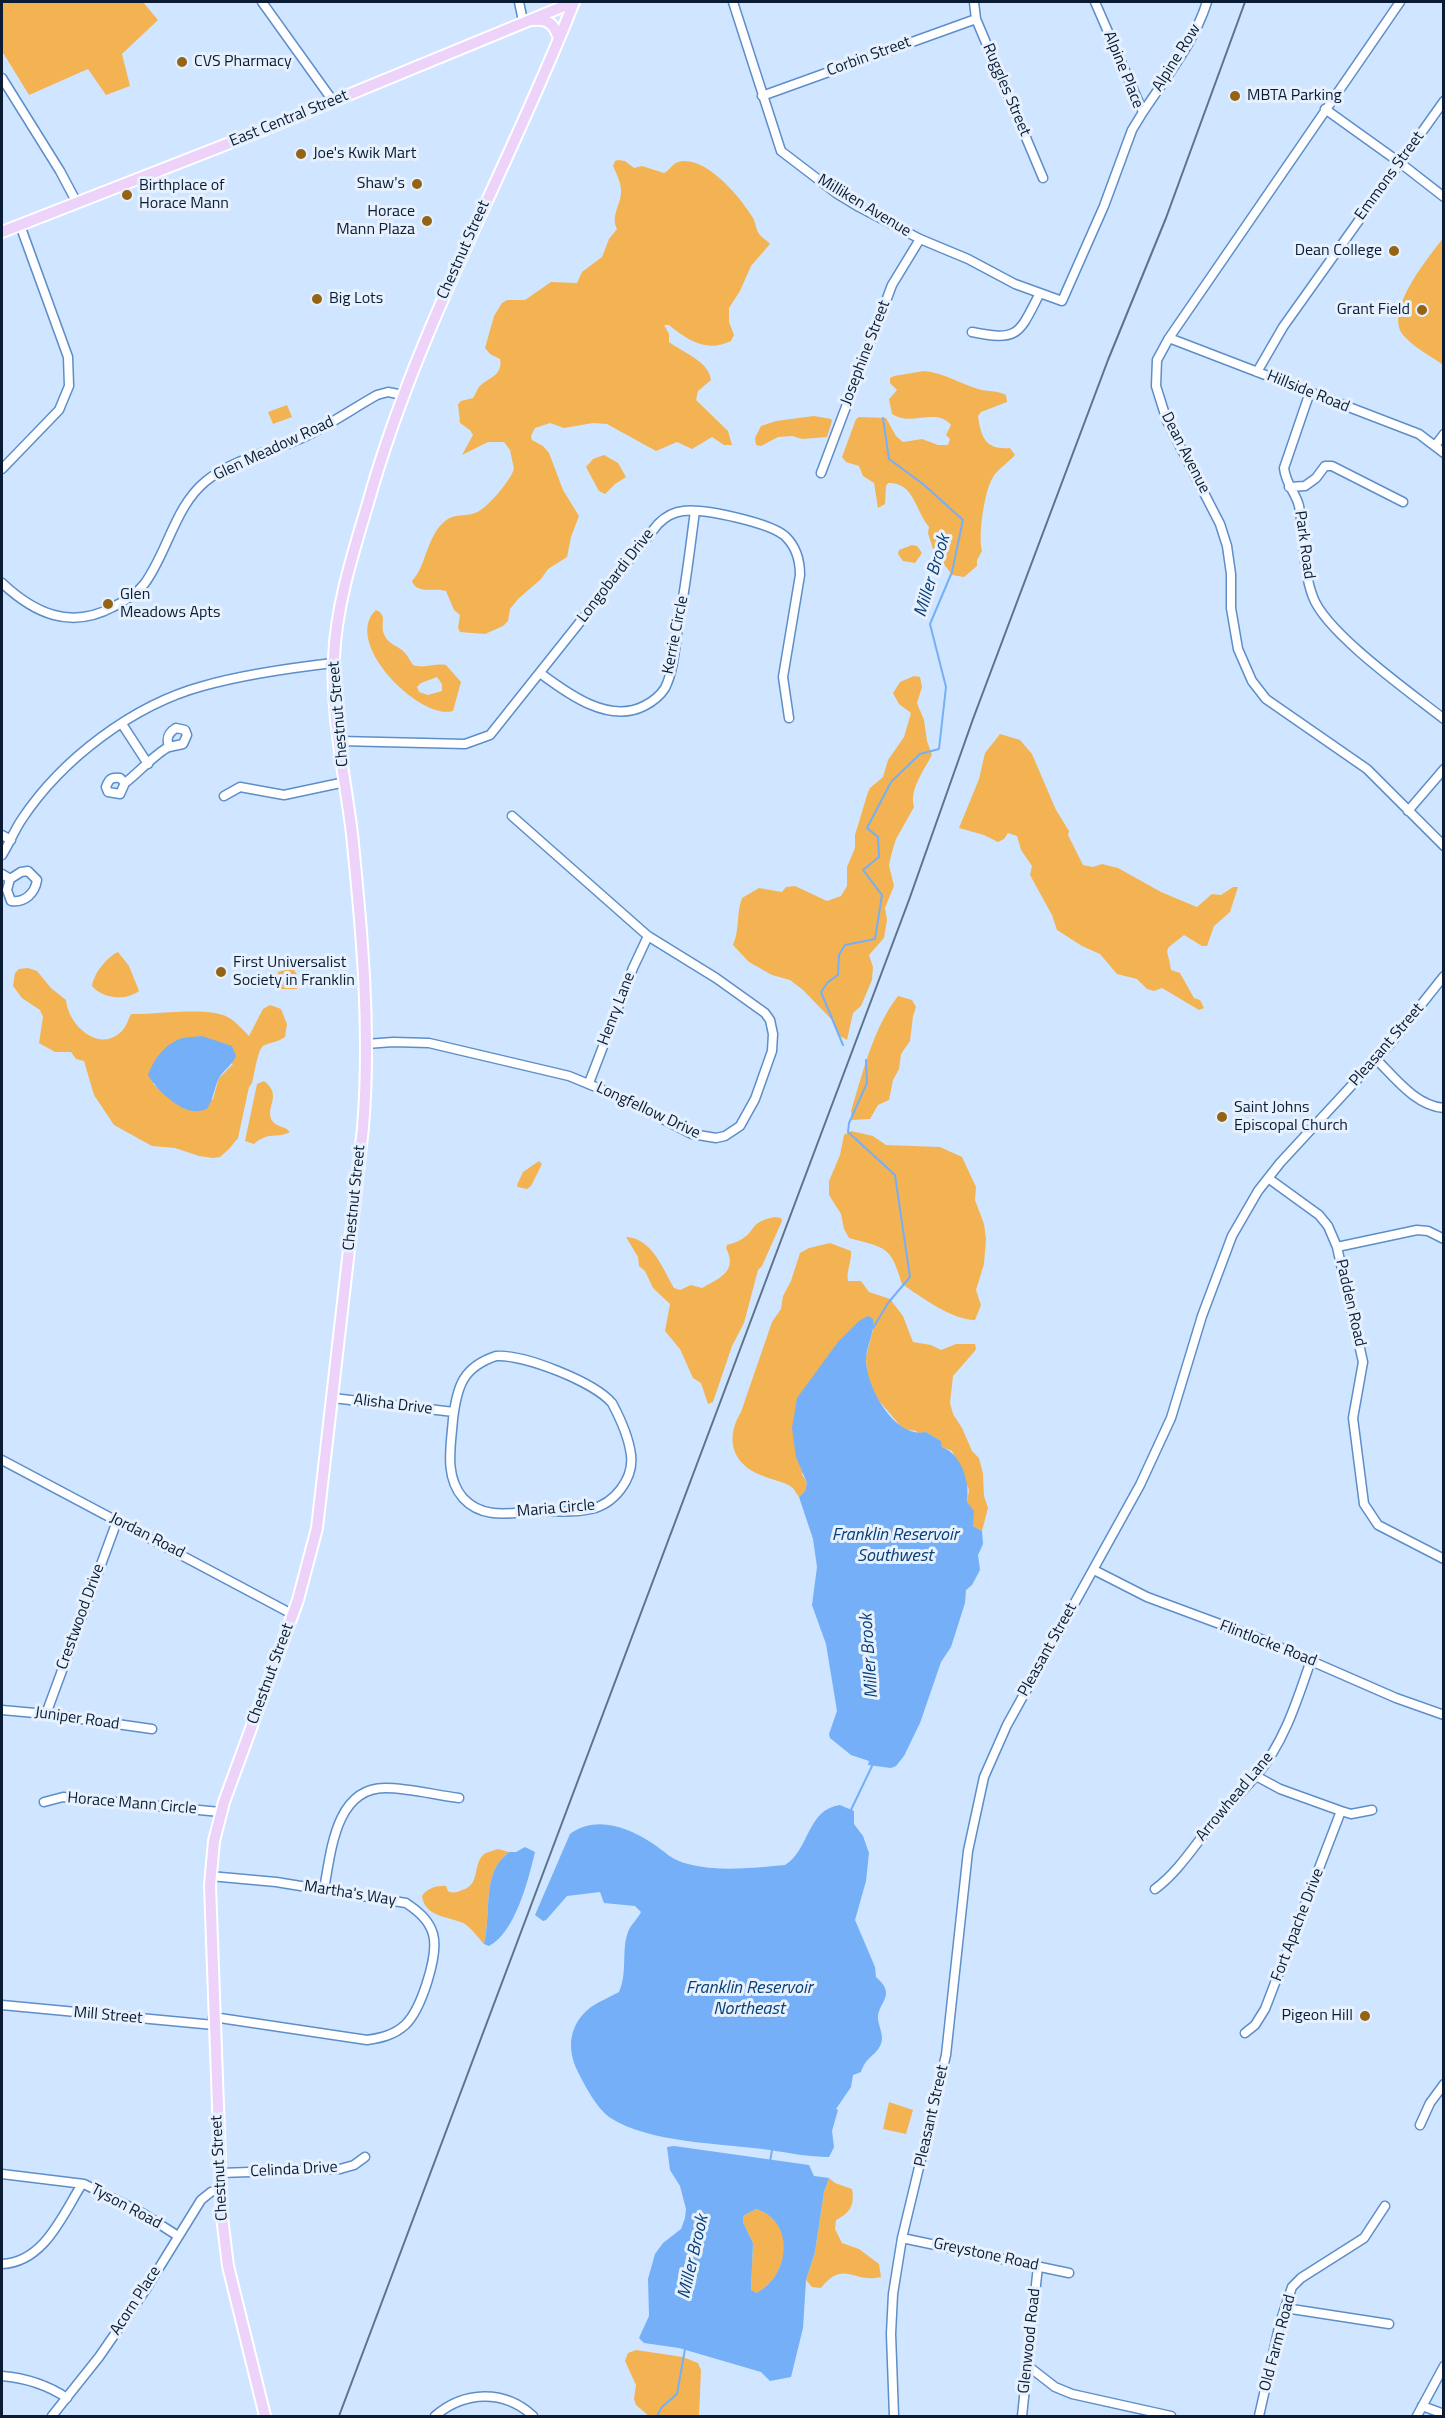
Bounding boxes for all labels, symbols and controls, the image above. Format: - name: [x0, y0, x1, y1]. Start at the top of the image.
- street label: Alpine Row: [1149, 21, 1205, 95]
- street label: Alpine Place: [1099, 29, 1147, 111]
- street label: Corbin Street: [824, 33, 914, 81]
- street label: Ruggles Street: [978, 41, 1034, 139]
- place label: CVS Pharmacy: [194, 52, 292, 72]
- marker: CVS Pharmacy: [175, 55, 189, 69]
- street label: East Central Street: [227, 86, 351, 152]
- place label: MBTA Parking: [1247, 86, 1342, 106]
- marker: MBTA Parking: [1228, 89, 1242, 103]
- street label: Emmons Street: [1351, 128, 1429, 224]
- place label: Joe's Kwik Mart: [313, 144, 416, 164]
- marker: Joe's Kwik Mart: [294, 147, 308, 161]
- street label: Milliken Avenue: [814, 171, 914, 241]
- place label: Shaw's: [357, 174, 405, 194]
- place label: Birthplace of Horace Mann: [139, 176, 229, 214]
- marker: Shaw's: [410, 177, 424, 191]
- marker: Birthplace of Horace Mann: [120, 188, 134, 202]
- street label: Chestnut Street: [434, 198, 494, 302]
- place label: Horace Mann Plaza: [336, 202, 415, 240]
- marker: Horace Mann Plaza: [420, 214, 434, 228]
- place label: Dean College: [1295, 241, 1382, 261]
- marker: Dean College: [1387, 244, 1401, 258]
- place label: Big Lots: [329, 289, 383, 309]
- marker: Big Lots: [310, 292, 324, 306]
- street label: Josephine Street: [837, 298, 895, 408]
- place label: Grant Field: [1337, 300, 1410, 320]
- marker: Grant Field: [1415, 303, 1429, 317]
- street label: Hillside Road: [1264, 367, 1352, 417]
- street label: Dean Avenue: [1156, 409, 1214, 497]
- street label: Glen Meadow Road: [211, 413, 337, 485]
- street label: Park Road: [1290, 510, 1318, 580]
- street label: Longobardi Drive: [573, 525, 659, 627]
- water label: Miller Brook: [910, 532, 956, 620]
- place label: Glen Meadows Apts: [120, 585, 220, 623]
- street label: Kerrie Circle: [659, 594, 693, 676]
- marker: Glen Meadows Apts: [101, 597, 115, 611]
- street label: Chestnut Street: [325, 660, 353, 768]
- place label: First Universalist Society in Franklin: [233, 953, 355, 991]
- marker: First Universalist Society in Franklin: [214, 965, 228, 979]
- street label: Henry Lane: [594, 970, 640, 1048]
- street label: Pleasant Street: [1346, 1000, 1428, 1090]
- street label: Longfellow Drive: [593, 1079, 703, 1143]
- place label: Saint Johns Episcopal Church: [1234, 1098, 1348, 1136]
- marker: Saint Johns Episcopal Church: [1215, 1110, 1229, 1124]
- street label: Chestnut Street: [340, 1144, 370, 1252]
- street label: Padden Road: [1331, 1257, 1369, 1349]
- street label: Alisha Drive: [352, 1391, 434, 1419]
- street label: Maria Circle: [516, 1496, 596, 1522]
- street label: Jordan Road: [106, 1509, 188, 1563]
- water label: Franklin Reservoir Southwest: [832, 1525, 958, 1568]
- street label: Crestwood Drive: [53, 1561, 109, 1673]
- street label: Pleasant Street: [1014, 1600, 1082, 1700]
- water label: Miller Brook: [856, 1613, 884, 1699]
- street label: Flintlocke Road: [1217, 1617, 1319, 1671]
- street label: Chestnut Street: [244, 1621, 298, 1727]
- street label: Juniper Road: [33, 1704, 121, 1734]
- street label: Arrowhead Lane: [1192, 1749, 1278, 1845]
- street label: Horace Mann Circle: [67, 1789, 197, 1819]
- street label: Fort Apache Drive: [1268, 1866, 1328, 1984]
- street label: Martha's Way: [303, 1877, 397, 1911]
- water label: Franklin Reservoir Northeast: [686, 1978, 812, 2020]
- street label: Mill Street: [73, 2003, 143, 2029]
- place label: Pigeon Hill: [1281, 2006, 1353, 2026]
- marker: Pigeon Hill: [1358, 2009, 1372, 2023]
- street label: Pleasant Street: [911, 2063, 953, 2169]
- street label: Chestnut Street: [208, 2115, 232, 2221]
- street label: Celinda Drive: [250, 2158, 338, 2182]
- street label: Tyson Road: [87, 2180, 165, 2234]
- water label: Miller Brook: [674, 2213, 714, 2301]
- street label: Greystone Road: [932, 2234, 1040, 2276]
- street label: Acorn Place: [107, 2263, 165, 2339]
- street label: Glenwood Road: [1015, 2287, 1045, 2395]
- street label: Old Farm Road: [1256, 2293, 1300, 2393]

